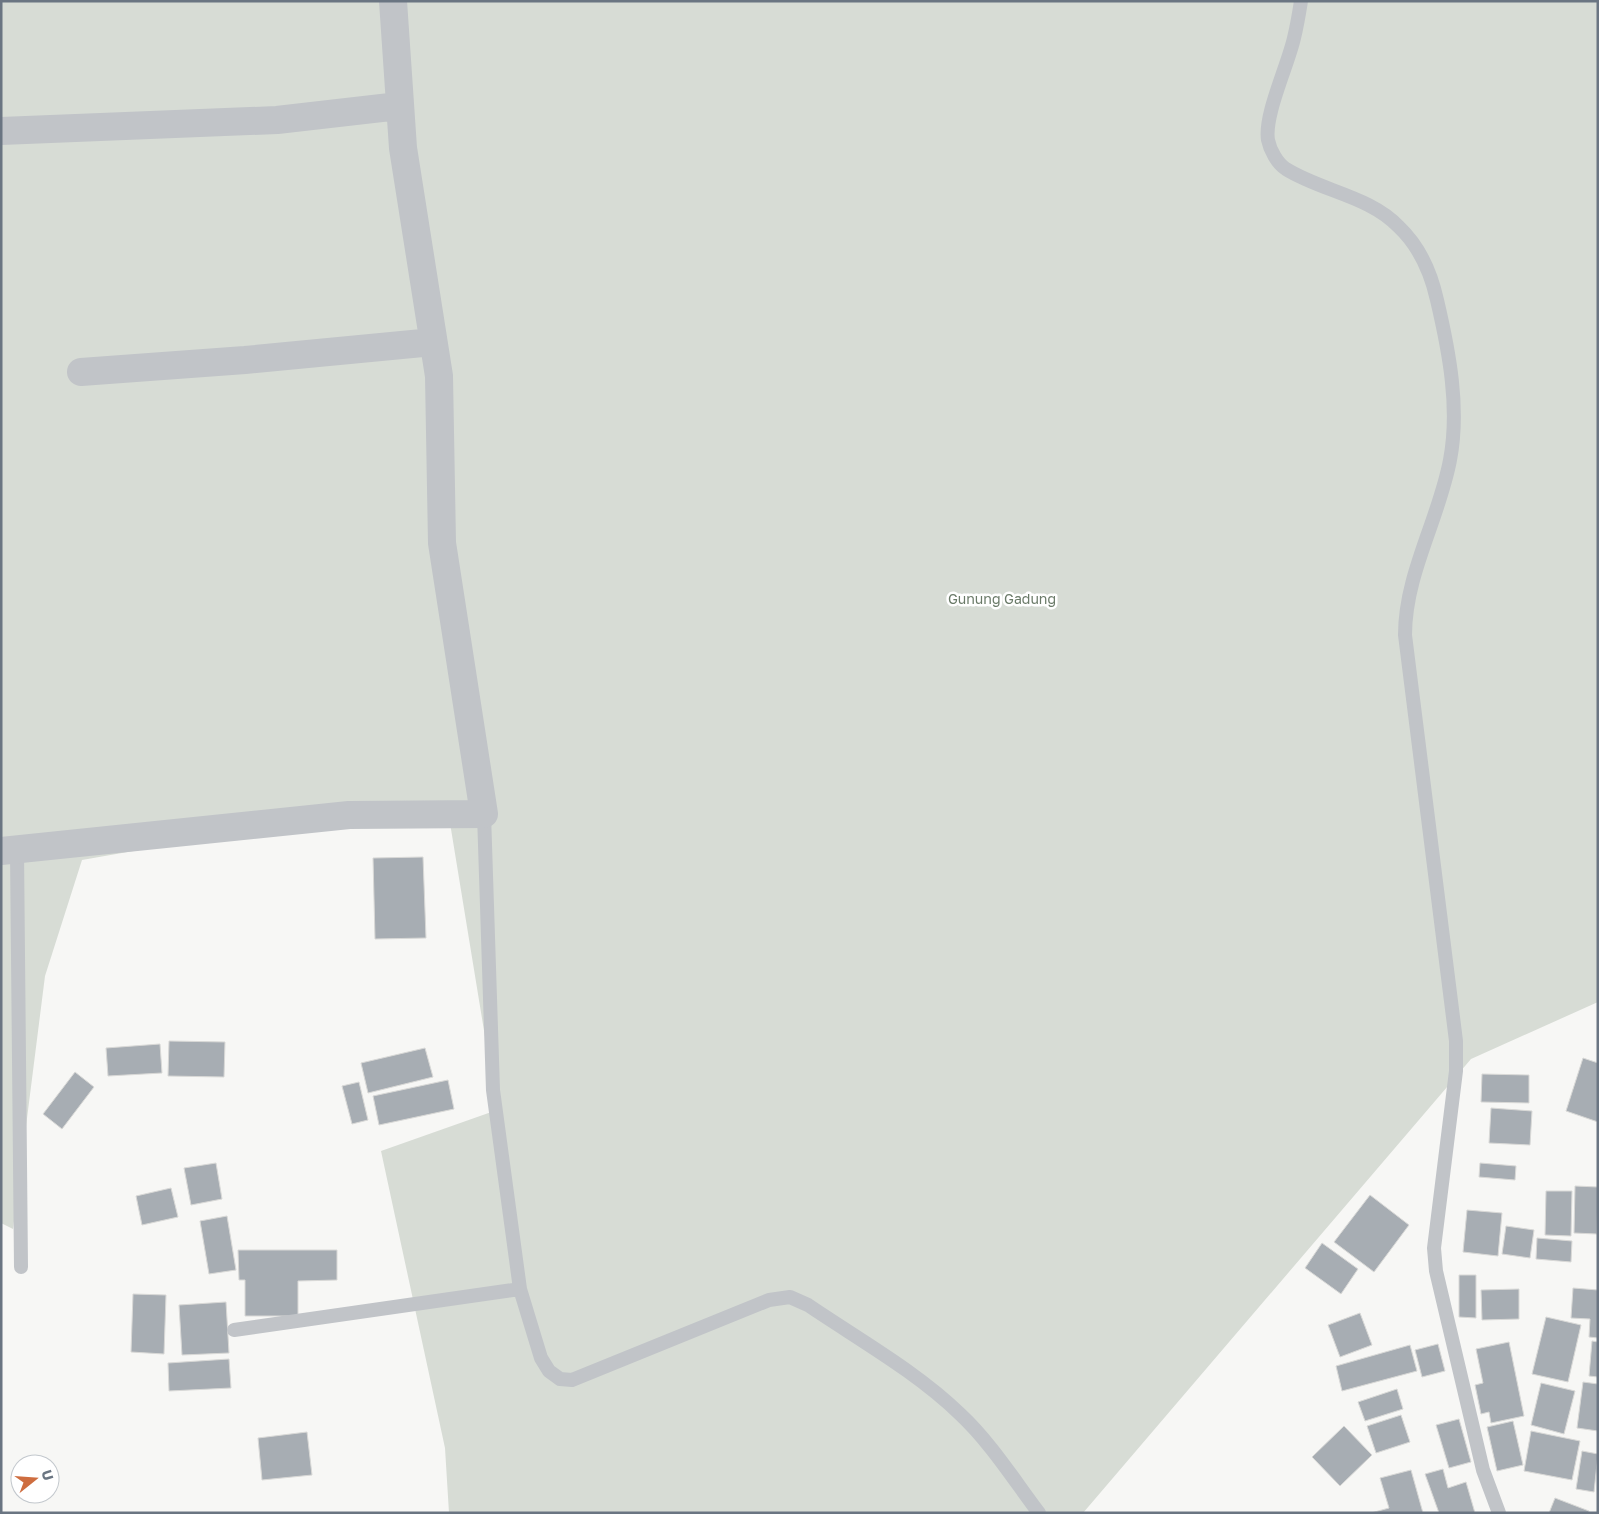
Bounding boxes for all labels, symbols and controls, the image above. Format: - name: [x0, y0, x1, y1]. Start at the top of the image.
- park label: Gunung Gadung: [948, 590, 1056, 607]
- north arrow: [10, 1454, 60, 1504]
- text: U: [38, 1468, 58, 1482]

